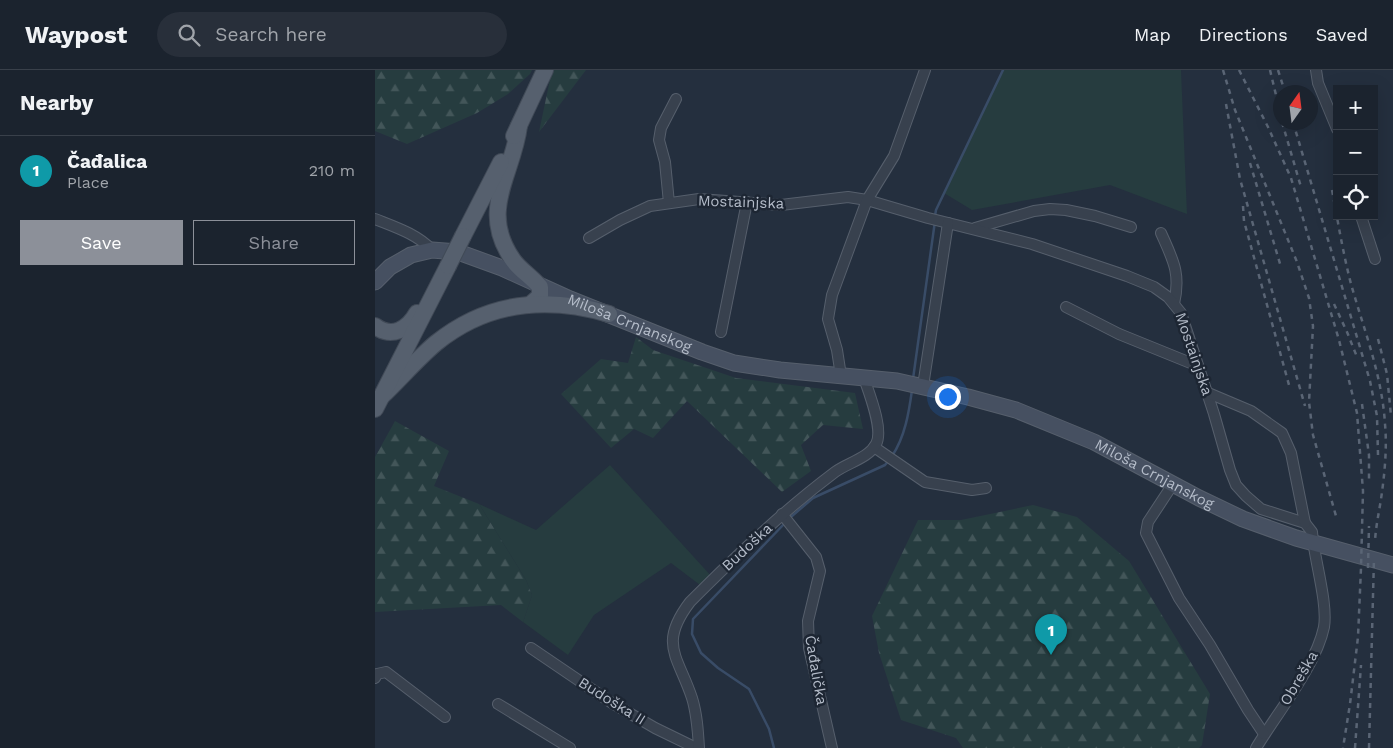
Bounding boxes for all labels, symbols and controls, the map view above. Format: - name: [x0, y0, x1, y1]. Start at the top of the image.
- search box: [157, 12, 507, 57]
- text: Waypost: [25, 21, 127, 49]
- icon: search: [175, 21, 203, 49]
- text: Search here: [215, 23, 327, 46]
- text: Map: [1134, 24, 1171, 45]
- text: Directions: [1199, 24, 1288, 45]
- text: Saved: [1316, 24, 1368, 45]
- north arrow: [1273, 85, 1318, 130]
- map controls: [1333, 85, 1378, 220]
- button: +: [1333, 85, 1378, 130]
- text: Nearby: [20, 90, 93, 115]
- button: −: [1333, 130, 1378, 175]
- text: Čađalica: [67, 150, 147, 173]
- text: 1: [33, 161, 39, 180]
- text: 210 m: [309, 161, 355, 180]
- text: Place: [67, 173, 109, 192]
- button: locate: [1333, 175, 1378, 220]
- street label: Mostainjska: [698, 191, 785, 213]
- button: Save: [20, 220, 183, 265]
- button: Share: [193, 220, 355, 265]
- street label: Miloša Crnjanskog: [565, 290, 694, 356]
- street label: Mostainjska: [1171, 310, 1217, 398]
- your location: [935, 384, 961, 410]
- street label: Miloša Crnjanskog: [1092, 435, 1217, 513]
- street label: Budoška: [718, 519, 776, 575]
- pin: 1: [1035, 614, 1067, 655]
- street label: Čađalička: [801, 634, 832, 707]
- street label: Obreška: [1276, 647, 1322, 708]
- street label: Budoška II: [575, 673, 649, 729]

